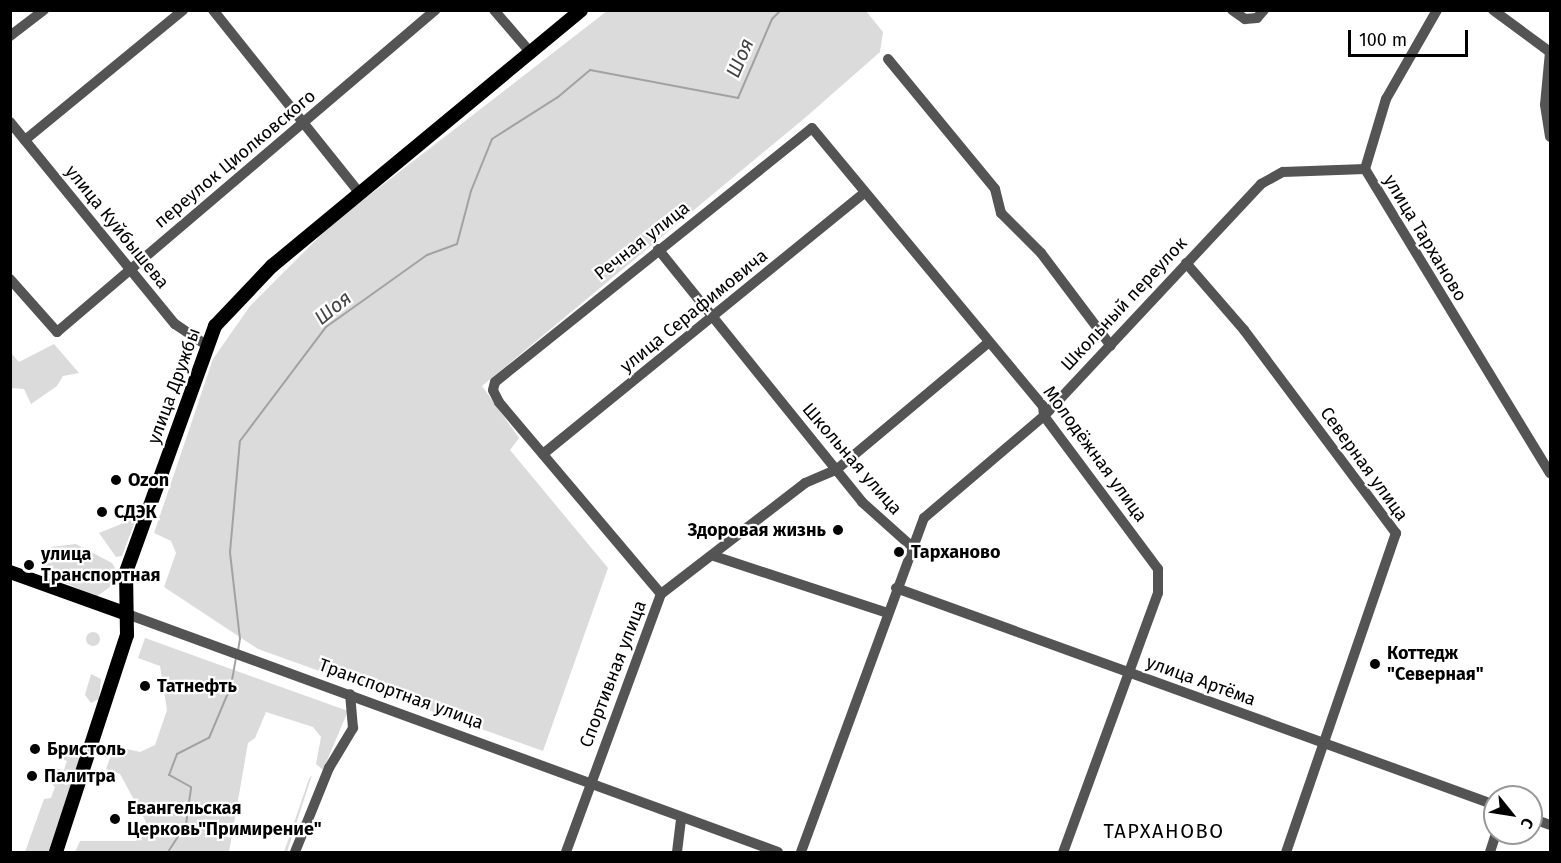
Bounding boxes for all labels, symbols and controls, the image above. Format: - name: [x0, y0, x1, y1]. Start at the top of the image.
- scale bar: [1351, 18, 1471, 56]
- text: 100 m: [1359, 29, 1407, 51]
- water label: Шоя: [721, 35, 759, 81]
- street label: переулок Циолковского: [150, 85, 320, 233]
- street label: улица Куйбышева: [61, 161, 173, 293]
- street label: улица Тарханово: [1379, 171, 1471, 305]
- street label: Речная улица: [590, 197, 694, 285]
- street label: Школьный переулок: [1056, 233, 1192, 375]
- street label: улица Серафимовича: [616, 245, 772, 377]
- water label: Шоя: [310, 286, 356, 330]
- street label: улица Дружбы: [143, 325, 205, 447]
- street label: Молодёжная улица: [1038, 382, 1152, 526]
- street label: Школьная улица: [798, 399, 906, 519]
- street label: Северная улица: [1315, 403, 1413, 525]
- place label: Ozon: [128, 469, 169, 491]
- marker: Ozon: [109, 473, 123, 487]
- place label: СДЭК: [114, 501, 157, 523]
- marker: СДЭК: [95, 505, 109, 519]
- place label: Здоровая жизнь: [687, 519, 826, 541]
- marker: Здоровая жизнь: [831, 523, 845, 537]
- place label: Тарханово: [911, 541, 1000, 563]
- place label: улица Транспортная: [41, 544, 161, 586]
- marker: Тарханово: [892, 545, 906, 559]
- marker: улица Транспортная: [22, 558, 36, 572]
- street label: Спортивная улица: [575, 598, 651, 750]
- place label: Коттедж "Северная": [1387, 643, 1484, 686]
- street label: улица Артёма: [1143, 651, 1259, 711]
- street label: Транспортная улица: [316, 654, 486, 734]
- marker: Коттедж "Северная": [1368, 657, 1382, 671]
- place label: Татнефть: [157, 675, 237, 697]
- marker: Татнефть: [138, 679, 152, 693]
- place label: Бристоль: [47, 738, 126, 760]
- marker: Бристоль: [28, 742, 42, 756]
- place label: Палитра: [44, 765, 116, 787]
- marker: Палитра: [25, 769, 39, 783]
- north arrow: [1483, 785, 1543, 845]
- place label: Евангельская Церковь"Примирение": [127, 798, 322, 840]
- marker: Евангельская Церковь"Примирение": [108, 812, 122, 826]
- text: С: [1517, 815, 1538, 832]
- district label: ТАРХАНОВО: [1104, 819, 1224, 843]

